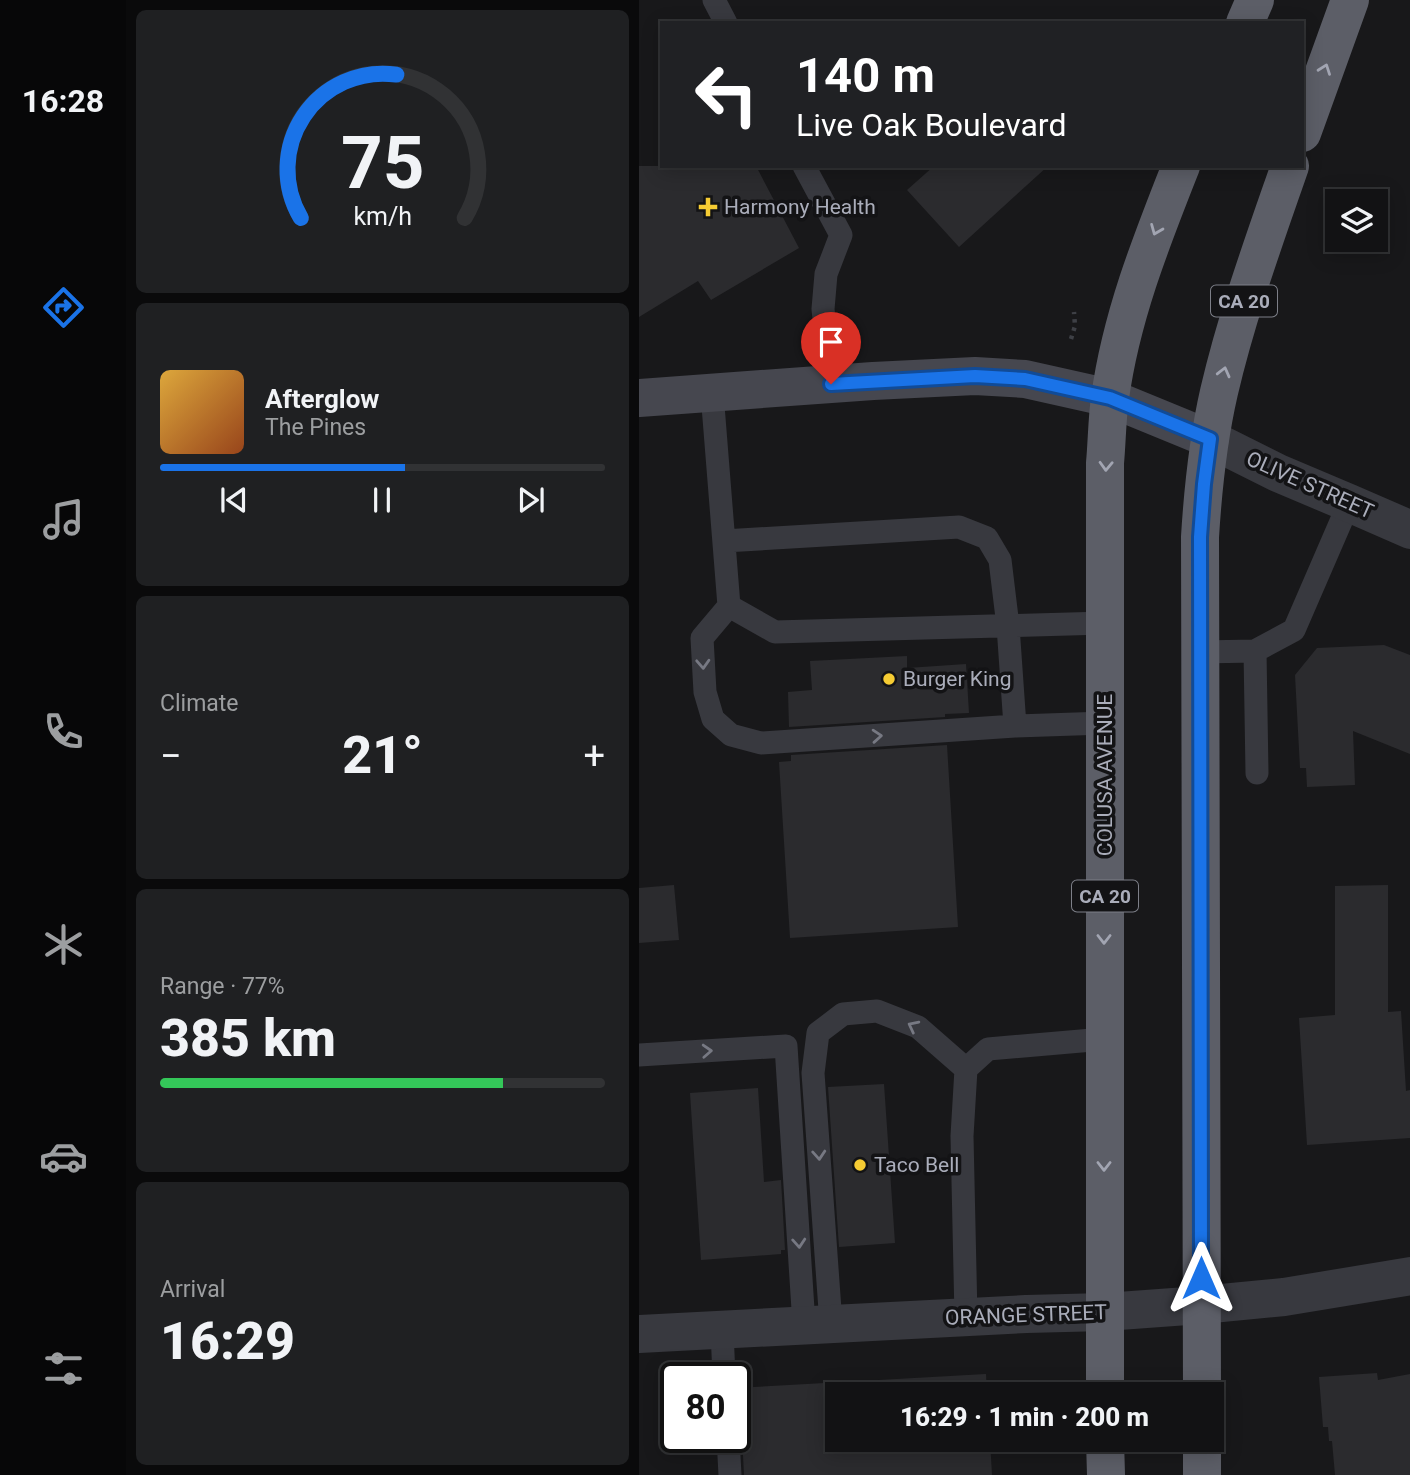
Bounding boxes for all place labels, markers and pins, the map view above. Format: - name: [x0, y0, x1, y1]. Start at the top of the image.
- place label: Harmony Health: [724, 195, 876, 219]
- marker: Harmony Health: [698, 197, 718, 217]
- pin: [801, 312, 861, 384]
- place label: Burger King: [903, 667, 1012, 691]
- marker: Burger King: [881, 671, 897, 687]
- place label: Taco Bell: [874, 1153, 959, 1177]
- marker: Taco Bell: [852, 1157, 868, 1173]

